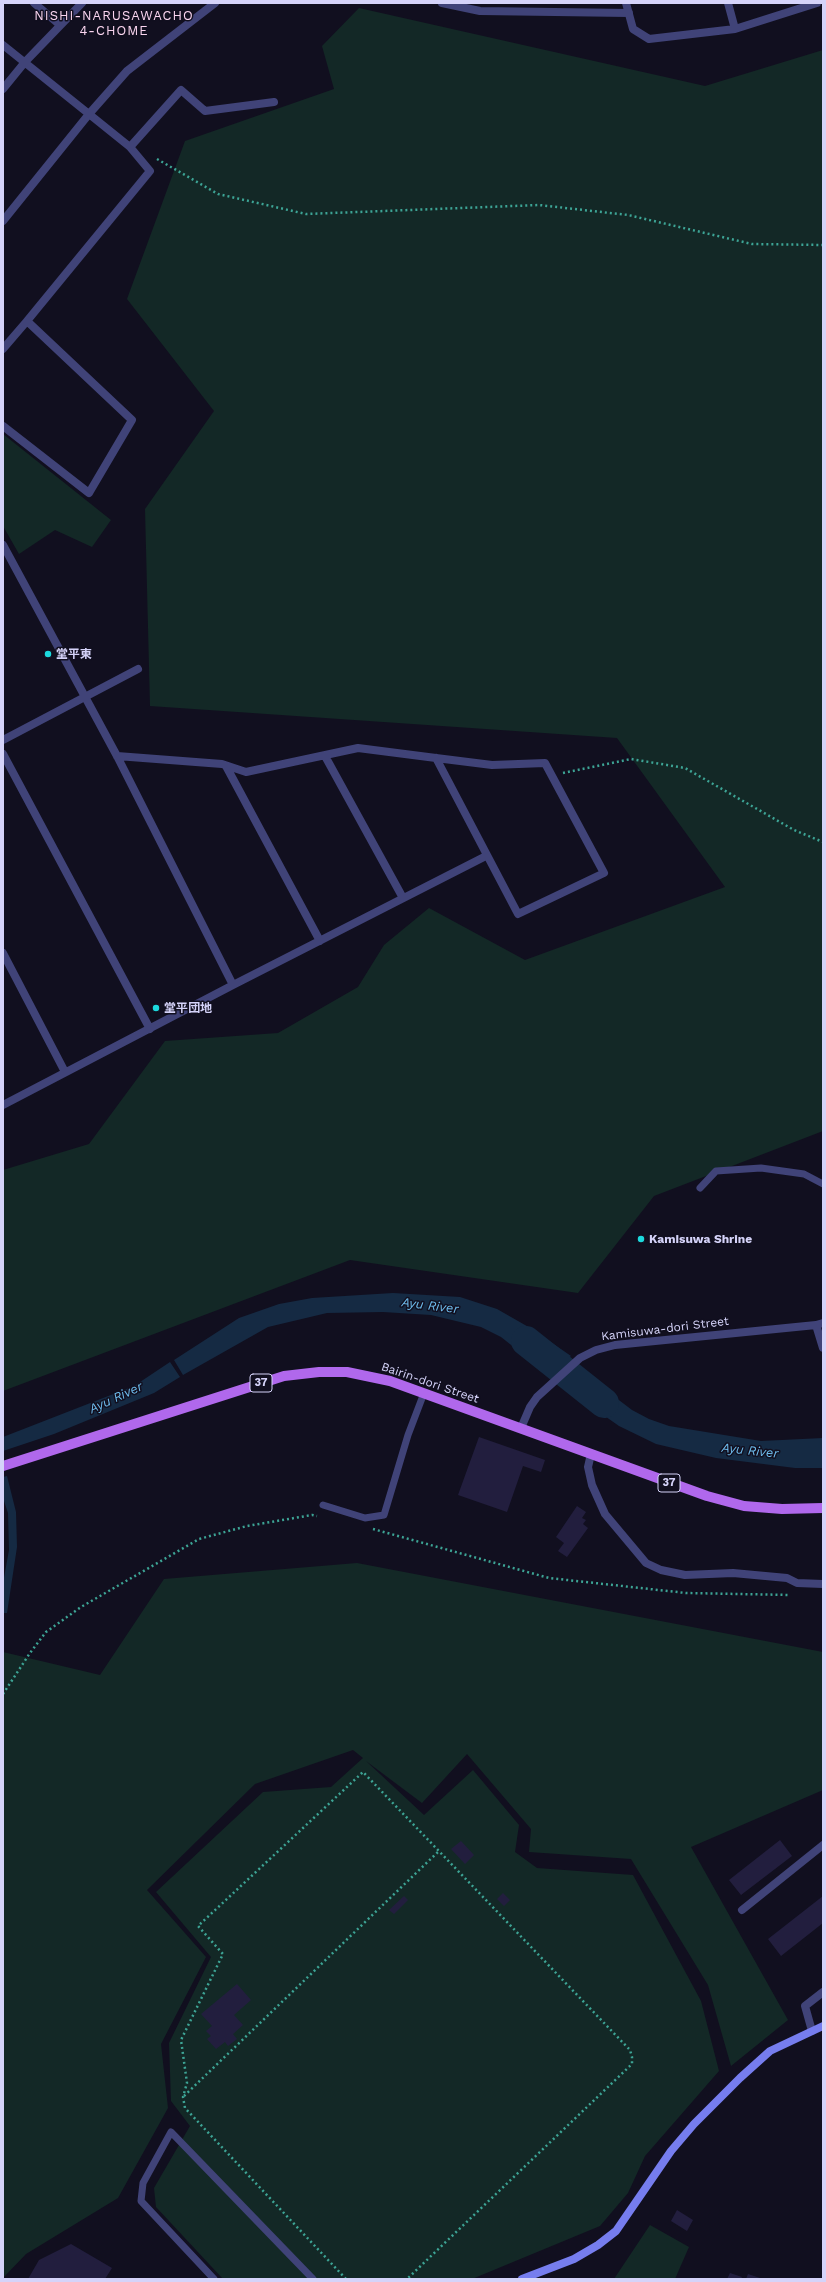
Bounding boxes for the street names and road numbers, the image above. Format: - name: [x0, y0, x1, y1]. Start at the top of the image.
- street label: Kamisuwa-dori Street: [600, 1314, 730, 1344]
- street label: Bairin-dori Street: [379, 1360, 481, 1406]
- road number: 37: [250, 1374, 272, 1392]
- road number: 37: [658, 1474, 680, 1492]

